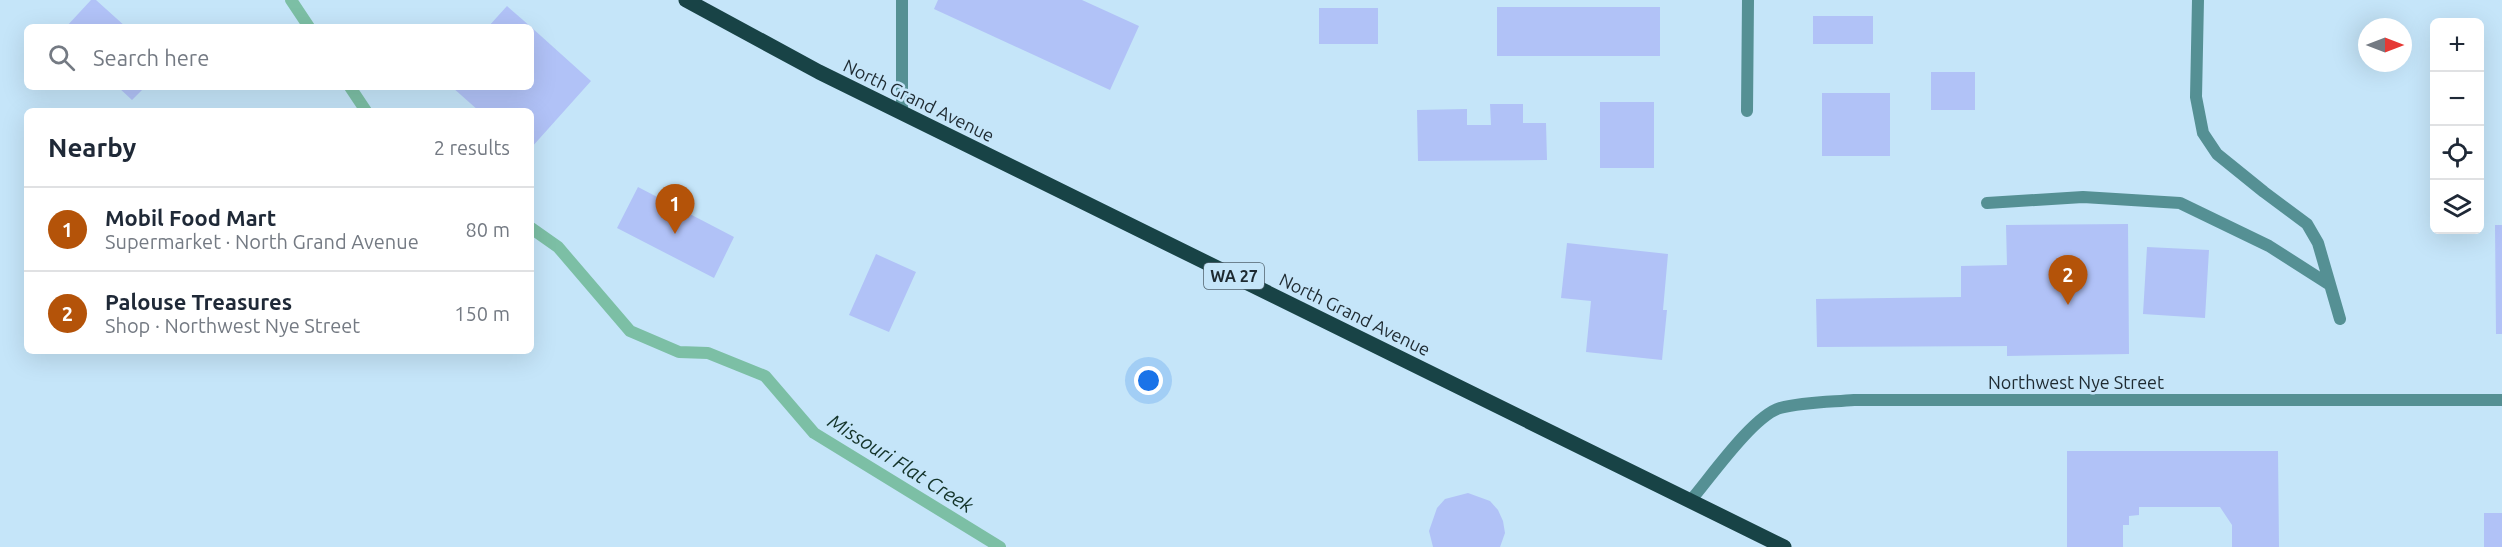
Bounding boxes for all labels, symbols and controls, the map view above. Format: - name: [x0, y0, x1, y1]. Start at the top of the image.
- north arrow: [2358, 18, 2412, 72]
- map controls: [2430, 18, 2484, 234]
- button: +: [2430, 18, 2484, 72]
- search box: [24, 24, 534, 90]
- icon: search: [45, 41, 78, 74]
- text: Search here: [93, 45, 209, 70]
- street label: North Grand Avenue: [840, 55, 998, 145]
- button: −: [2430, 72, 2484, 126]
- button: locate: [2430, 126, 2484, 180]
- text: Nearby: [48, 133, 136, 162]
- text: 2 results: [434, 136, 510, 159]
- button: layers: [2430, 180, 2484, 234]
- pin: 1: [656, 184, 694, 234]
- text: Mobil Food Mart: [105, 205, 276, 230]
- text: 1: [62, 218, 73, 241]
- text: 80 m: [466, 218, 510, 241]
- text: Supermarket · North Grand Avenue: [105, 230, 419, 253]
- pin: 2: [2048, 256, 2088, 305]
- road number: WA 27: [1204, 263, 1264, 289]
- street label: North Grand Avenue: [1276, 269, 1434, 359]
- text: Palouse Treasures: [105, 289, 292, 314]
- text: 2: [62, 302, 73, 325]
- text: 150 m: [454, 302, 510, 325]
- text: Shop · Northwest Nye Street: [105, 314, 360, 337]
- your location: [1134, 366, 1163, 395]
- street label: Northwest Nye Street: [1988, 372, 2164, 392]
- water label: Missouri Flat Creek: [824, 409, 979, 517]

